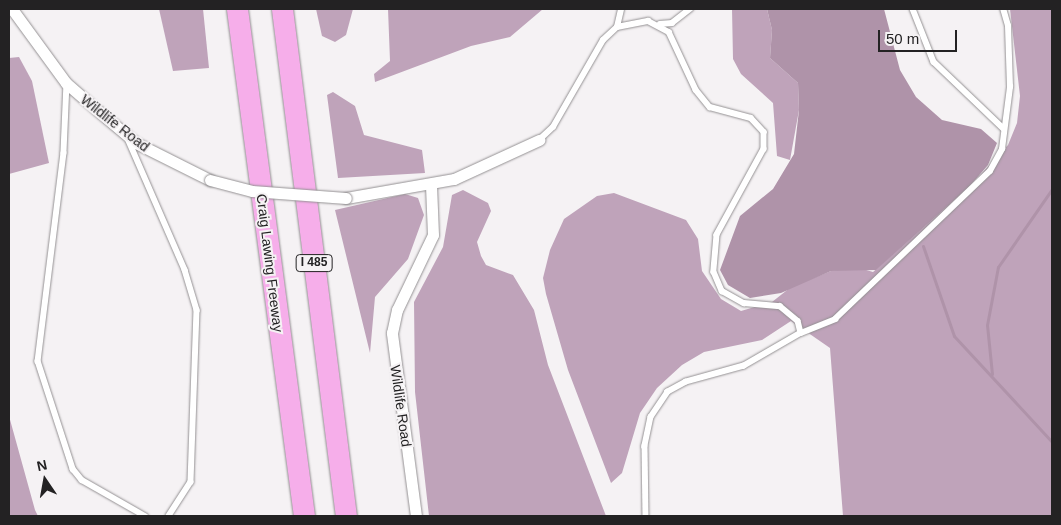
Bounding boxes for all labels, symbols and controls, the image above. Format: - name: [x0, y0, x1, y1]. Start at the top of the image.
- scale bar: [881, 20, 960, 52]
- text: 50 m: [886, 30, 919, 47]
- street label: Wildlife Road: [77, 91, 153, 155]
- street label: Craig Lawing Freeway: [253, 193, 287, 333]
- road number: I 485: [295, 254, 333, 272]
- street label: Wildlife Road: [387, 364, 415, 448]
- north arrow: [20, 455, 70, 505]
- text: N: [35, 456, 48, 474]

